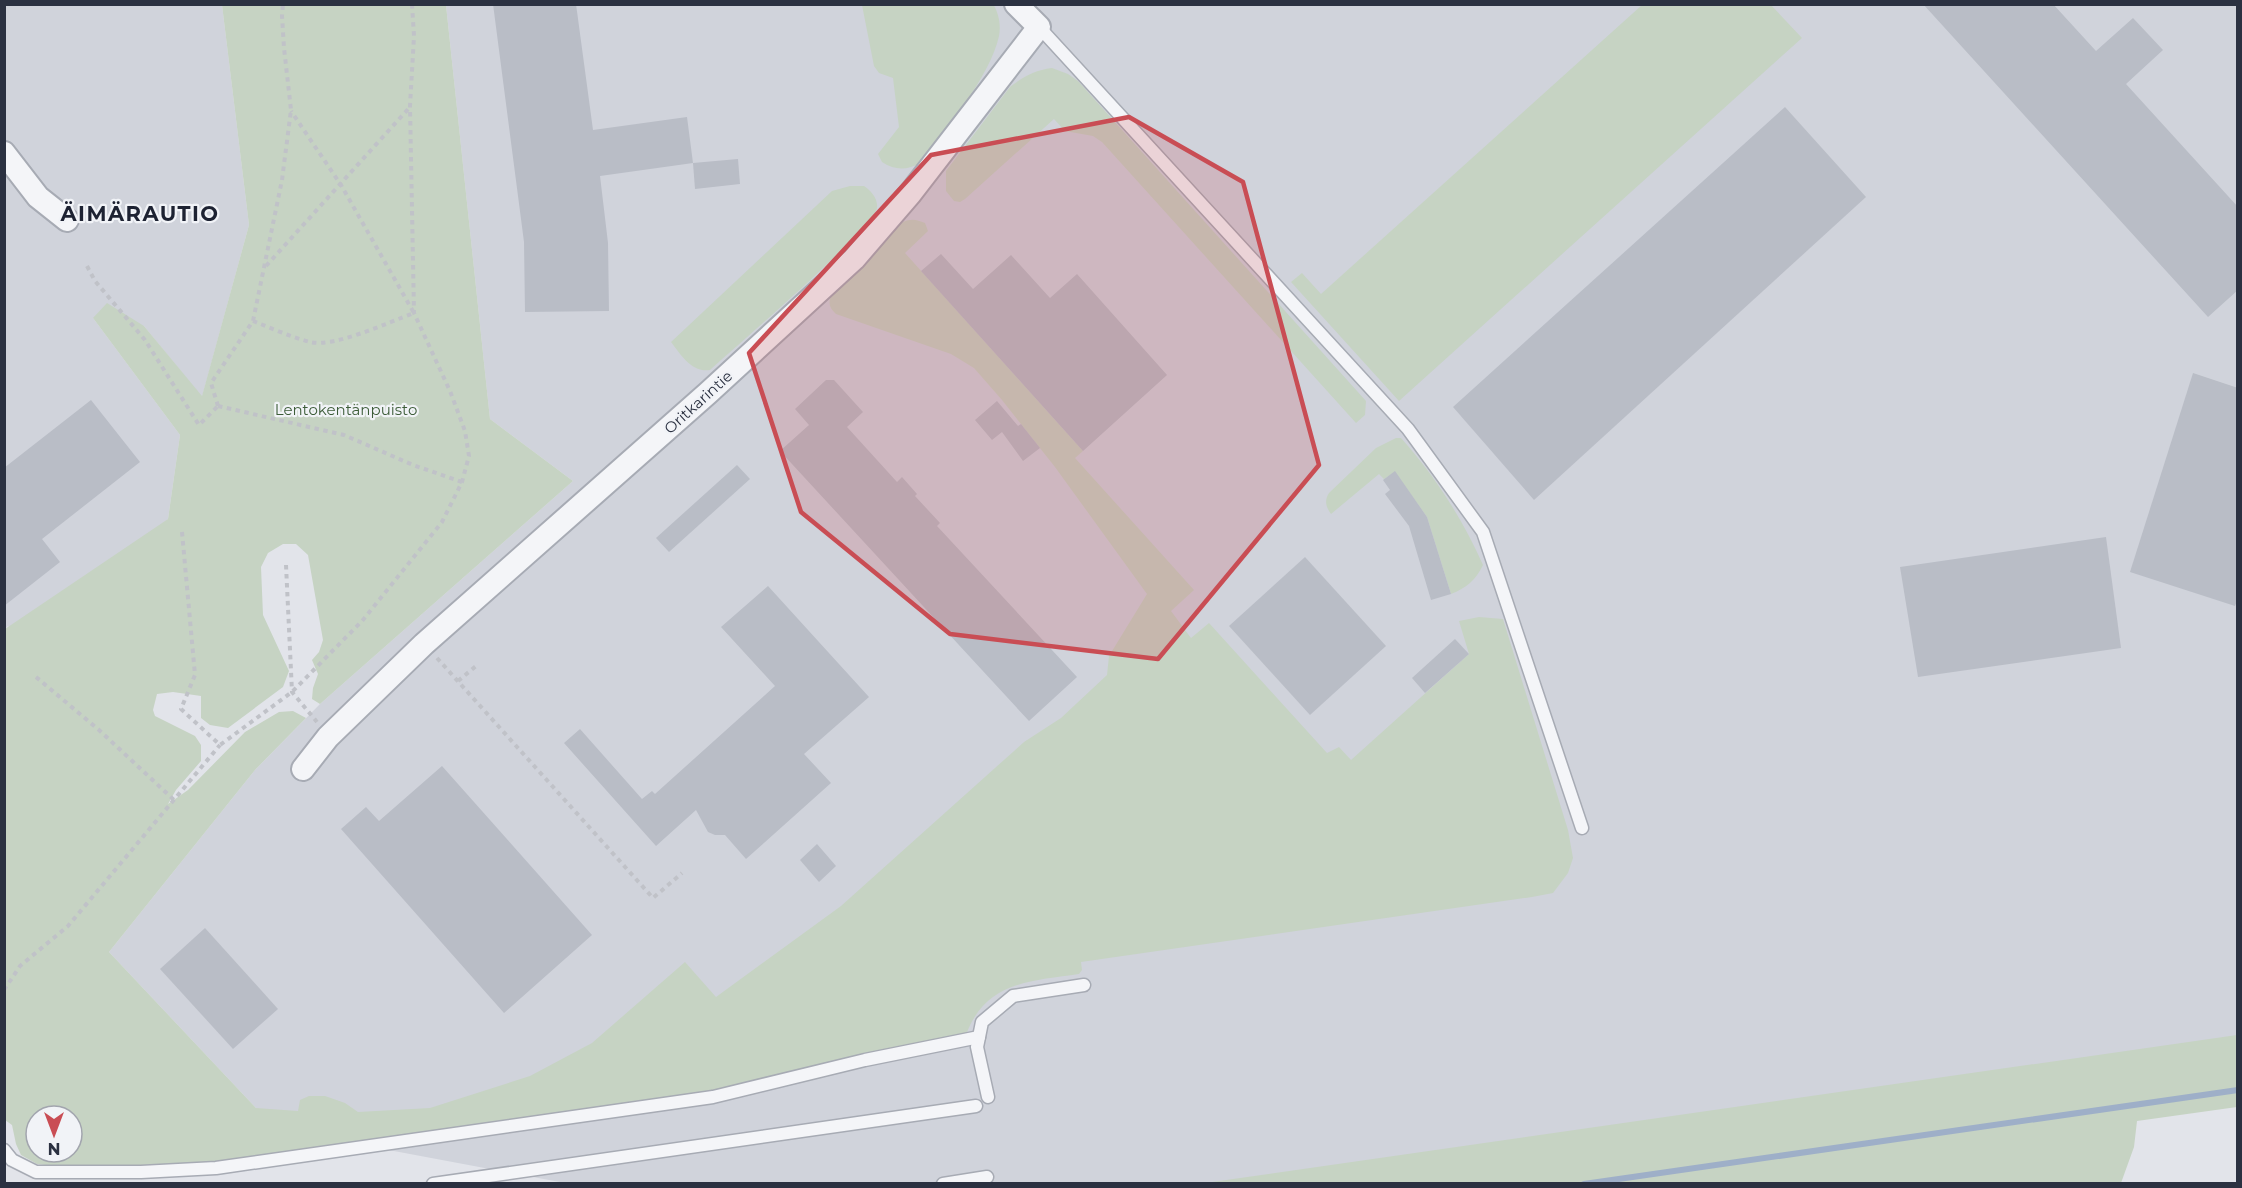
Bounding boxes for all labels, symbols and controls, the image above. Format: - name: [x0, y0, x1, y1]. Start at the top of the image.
- district label: ÄIMÄRAUTIO: [59, 201, 220, 226]
- street label: Oritkarintie: [660, 366, 736, 438]
- park label: Lentokentänpuisto: [275, 400, 417, 419]
- north arrow: [24, 1104, 84, 1164]
- text: N: [48, 1139, 60, 1158]

